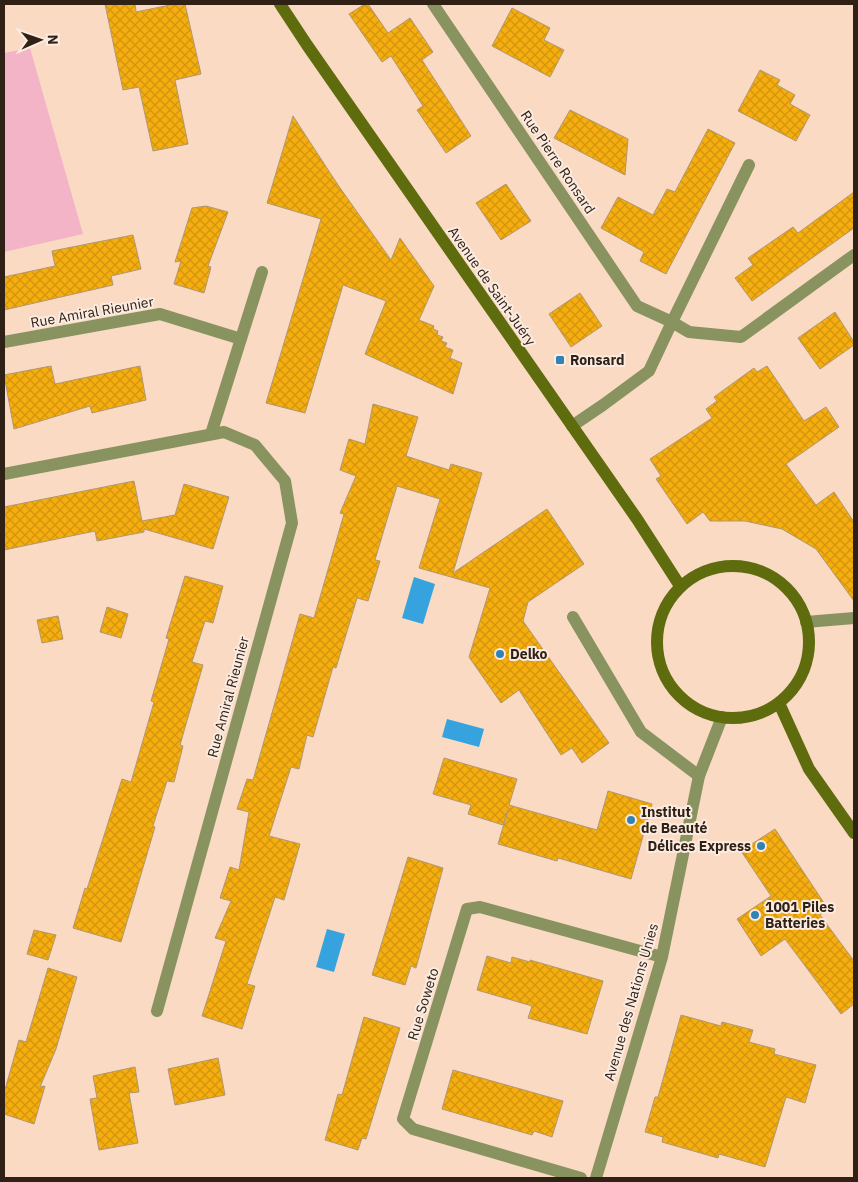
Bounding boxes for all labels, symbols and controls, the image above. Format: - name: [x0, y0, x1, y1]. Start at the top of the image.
- north arrow: [15, 15, 65, 65]
- text: N: [44, 34, 62, 45]
- street label: Rue Pierre Ronsard: [517, 107, 599, 217]
- street label: Avenue de Saint-Juéry: [444, 223, 540, 349]
- street label: Rue Amiral Rieunier: [29, 292, 155, 332]
- place label: Ronsard: [570, 351, 625, 369]
- marker: Ronsard: [554, 354, 566, 366]
- street label: Rue Amiral Rieunier: [203, 634, 253, 760]
- place label: Delko: [510, 645, 548, 663]
- marker: Delko: [494, 648, 506, 660]
- place label: Institut de Beauté: [641, 803, 708, 837]
- marker: Institut de Beauté: [625, 814, 637, 826]
- place label: Délices Express: [647, 837, 751, 855]
- marker: Délices Express: [755, 840, 767, 852]
- place label: 1001 Piles Batteries: [765, 898, 834, 932]
- marker: 1001 Piles Batteries: [749, 909, 761, 921]
- street label: Avenue des Nations Unies: [600, 921, 662, 1083]
- street label: Rue Soweto: [403, 965, 443, 1042]

